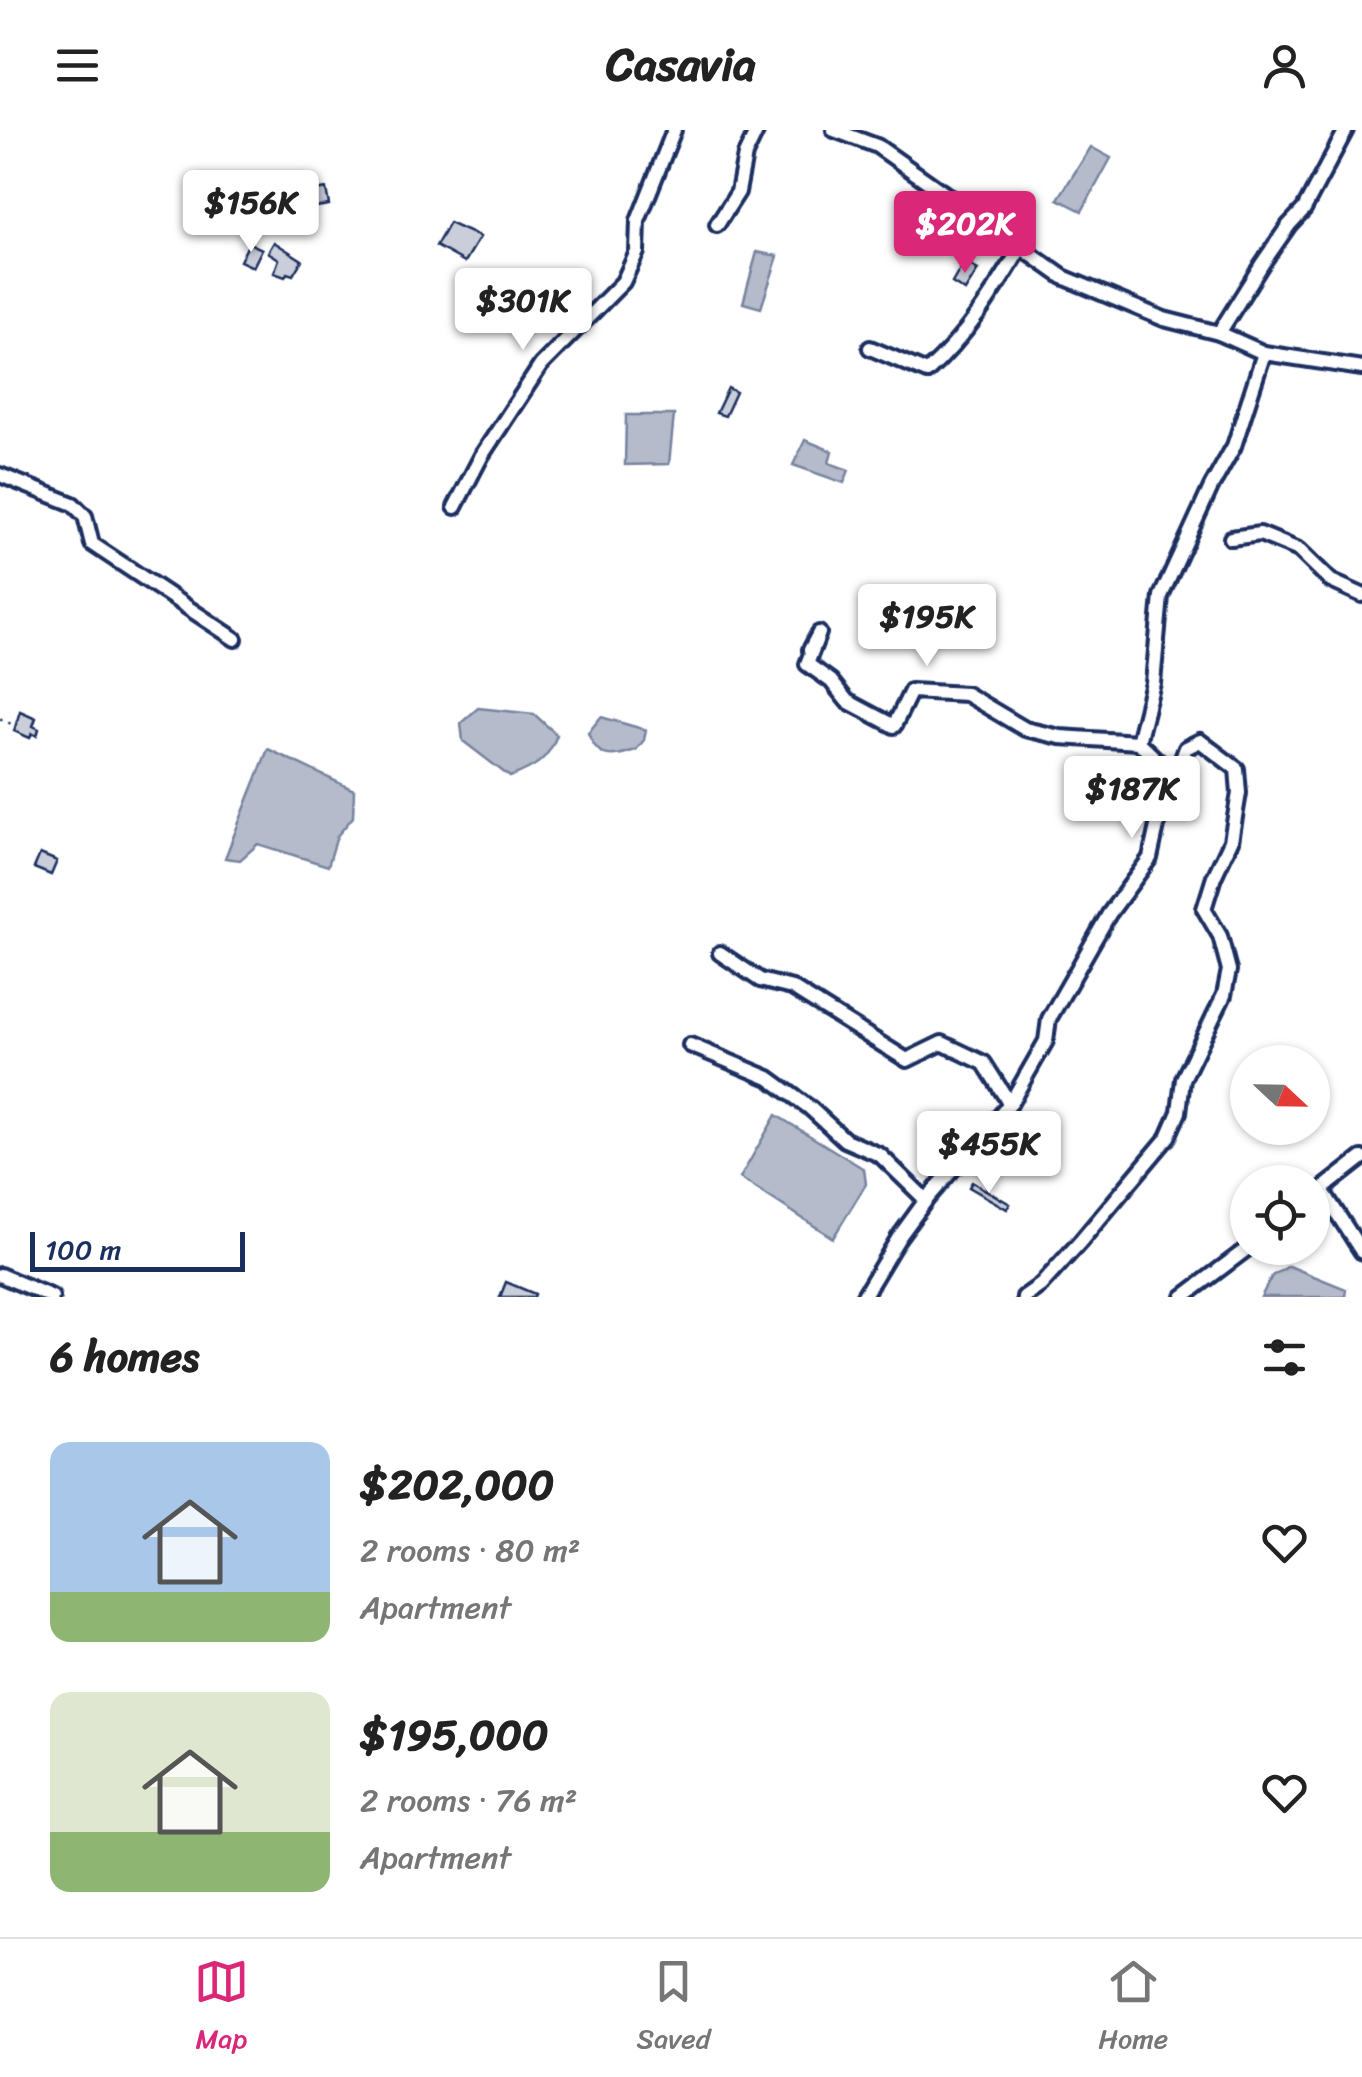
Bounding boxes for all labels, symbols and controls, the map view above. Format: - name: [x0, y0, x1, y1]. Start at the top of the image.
- text: Casavia: [606, 25, 756, 105]
- icon: menu: [50, 38, 105, 93]
- icon: person: [1257, 38, 1312, 93]
- pin: $156K: [181, 170, 321, 255]
- text: $156K: [205, 174, 297, 231]
- pin: $202K: [895, 191, 1035, 276]
- text: $202K: [916, 195, 1014, 252]
- pin: $301K: [453, 268, 593, 353]
- text: $301K: [477, 272, 569, 329]
- pin: $195K: [857, 584, 997, 669]
- text: $195K: [880, 588, 974, 645]
- pin: $187K: [1062, 756, 1202, 841]
- text: $187K: [1086, 760, 1178, 817]
- north arrow: [1230, 1045, 1330, 1145]
- map controls: [1230, 1045, 1330, 1265]
- pin: $455K: [919, 1111, 1059, 1196]
- text: $455K: [939, 1115, 1039, 1172]
- button: locate: [1230, 1165, 1330, 1265]
- text: 100 m: [45, 1225, 121, 1274]
- scale bar: [30, 1227, 245, 1272]
- text: 6 homes: [50, 1320, 199, 1394]
- icon: filters: [1257, 1330, 1312, 1385]
- text: $202,000: [360, 1448, 554, 1522]
- icon: home: [130, 1482, 250, 1602]
- icon: heart: [1257, 1515, 1312, 1570]
- text: 2 rooms · 80 m²: [360, 1522, 580, 1579]
- text: Apartment: [360, 1579, 511, 1636]
- text: $195,000: [360, 1698, 549, 1772]
- icon: home: [130, 1732, 250, 1852]
- icon: heart: [1257, 1765, 1312, 1820]
- text: 2 rooms · 76 m²: [360, 1772, 577, 1829]
- text: Apartment: [360, 1829, 511, 1886]
- tab: Map: [194, 1954, 249, 2063]
- tab: Saved: [637, 1954, 710, 2063]
- tab: Home: [1098, 1954, 1168, 2063]

